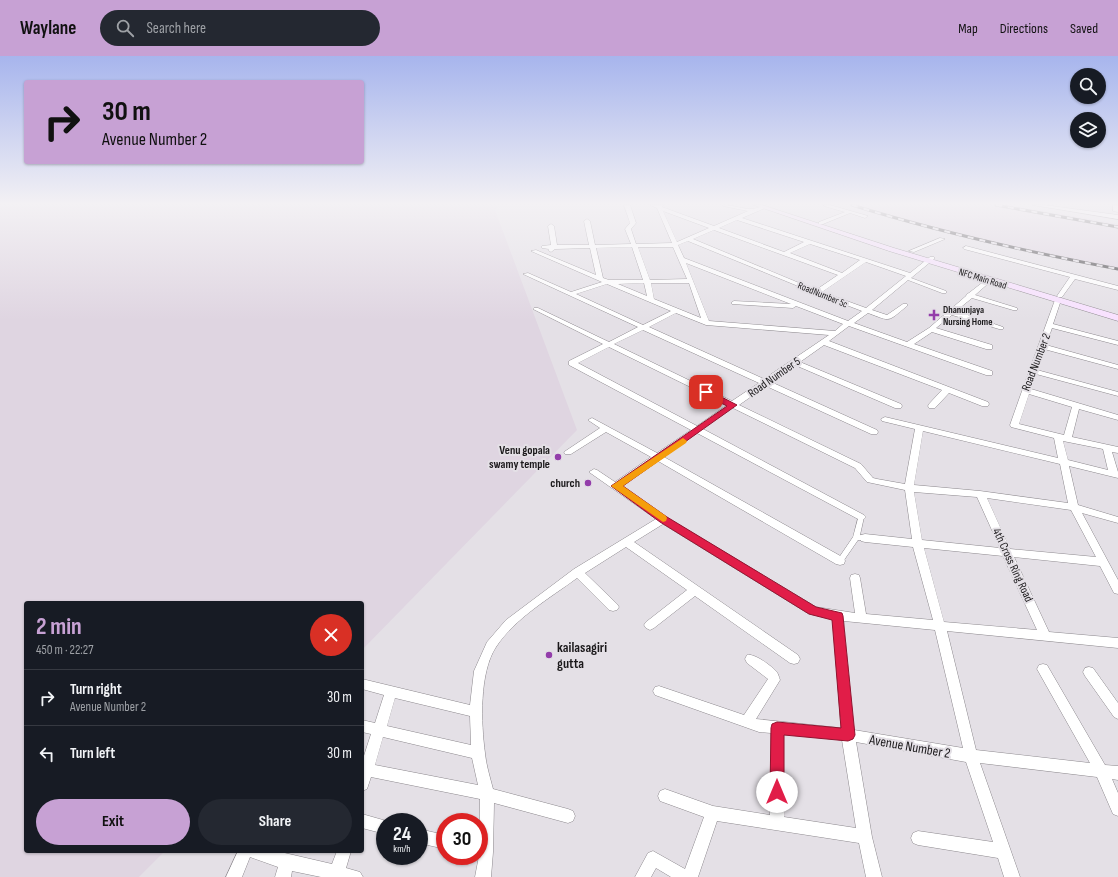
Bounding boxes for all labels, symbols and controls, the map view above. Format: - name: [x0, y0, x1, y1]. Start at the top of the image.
- search box: [100, 10, 380, 46]
- text: Waylane: [20, 17, 76, 40]
- icon: search: [114, 17, 136, 39]
- text: Search here: [146, 19, 206, 38]
- text: Map: [958, 20, 978, 37]
- text: Directions: [1000, 20, 1048, 37]
- text: Saved: [1070, 20, 1098, 37]
- map controls: [1070, 68, 1106, 148]
- button: search: [1070, 68, 1106, 104]
- text: 30 m: [102, 95, 151, 128]
- icon: right: [36, 96, 88, 148]
- button: layers: [1070, 112, 1106, 148]
- text: Avenue Number 2: [102, 129, 207, 150]
- street label: NFC Main Road: [957, 266, 1008, 292]
- street label: RoadNumber 5c: [796, 279, 849, 310]
- place label: Dhanunjaya Nursing Home: [943, 304, 992, 328]
- marker: Dhanunjaya Nursing Home: [928, 309, 940, 321]
- street label: Road Number 2: [1019, 331, 1054, 393]
- street label: Road Number 5: [745, 354, 804, 401]
- pin: [689, 375, 723, 409]
- icon: arrive: [695, 381, 717, 403]
- place label: Venu gopala swamy temple: [489, 443, 550, 472]
- marker: Venu gopala swamy temple: [553, 452, 563, 462]
- place label: church: [550, 476, 580, 491]
- marker: church: [583, 478, 593, 488]
- street label: 4th Cross Ring Road: [989, 526, 1036, 605]
- text: 2 min: [36, 612, 82, 641]
- button: close: [310, 614, 352, 656]
- place label: kailasagiri gutta: [557, 639, 607, 672]
- text: 450 m · 22:27: [36, 642, 93, 658]
- marker: kailasagiri gutta: [544, 650, 554, 660]
- text: Turn right: [70, 680, 122, 699]
- icon: right: [36, 687, 58, 709]
- text: 30 m: [327, 688, 352, 707]
- text: Avenue Number 2: [70, 699, 146, 715]
- street label: Avenue Number 2: [867, 731, 952, 762]
- icon: left: [36, 743, 58, 765]
- text: Turn left: [70, 744, 115, 763]
- text: 30 m: [327, 744, 352, 763]
- position arrow: [756, 771, 798, 813]
- button: Exit: [36, 799, 190, 845]
- button: Share: [198, 799, 352, 845]
- speed limit sign: 30: [436, 813, 488, 865]
- text: 24: [393, 822, 411, 846]
- text: km/h: [393, 843, 411, 855]

